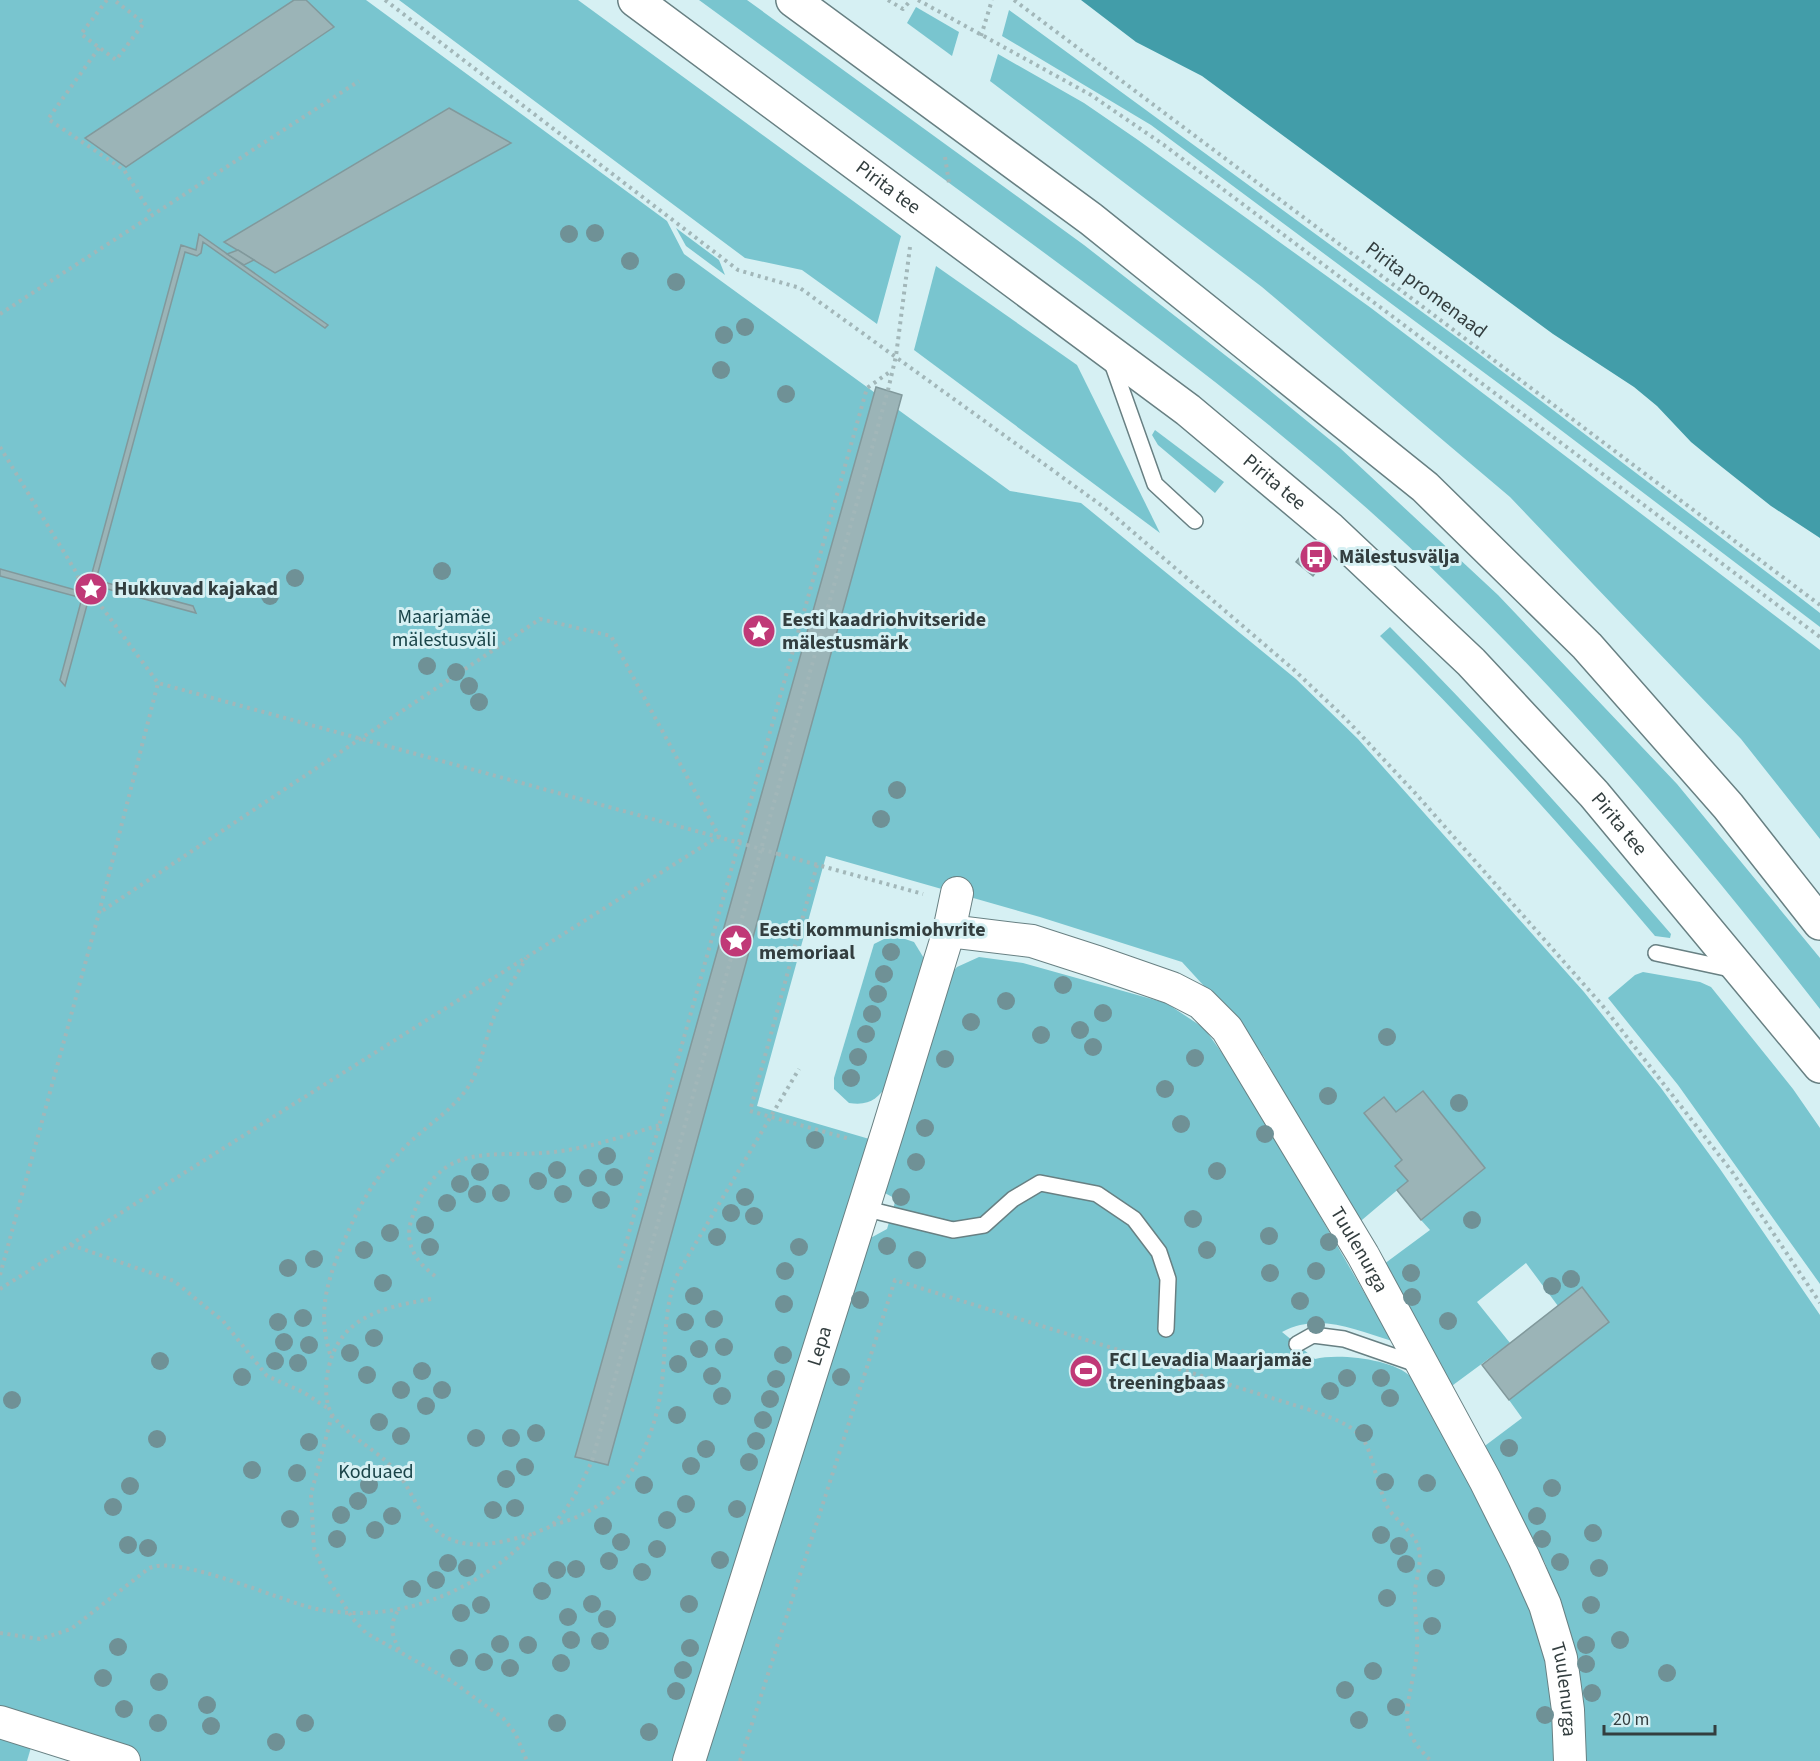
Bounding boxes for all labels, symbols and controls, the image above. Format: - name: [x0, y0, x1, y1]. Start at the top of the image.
- street label: Pirita tee: [850, 154, 927, 221]
- street label: Pirita promenaad: [1359, 235, 1493, 345]
- street label: Pirita tee: [1237, 448, 1312, 517]
- bus stop icon: Mälestusvälja: [1298, 539, 1334, 575]
- place label: Mälestusvälja: [1339, 543, 1460, 571]
- place icon: Hukkuvad kajakad: [73, 571, 109, 607]
- place label: Hukkuvad kajakad: [114, 575, 278, 603]
- park label: Maarjamäe mälestusväli: [392, 603, 496, 654]
- place label: Eesti kaadriohvitseride mälestusmärk: [782, 606, 986, 657]
- place icon: Eesti kaadriohvitseride mälestusmärk: [741, 613, 777, 649]
- street label: Pirita tee: [1584, 786, 1654, 862]
- place label: Eesti kommunismiohvrite memoriaal: [759, 916, 986, 967]
- place icon: Eesti kommunismiohvrite memoriaal: [718, 923, 754, 959]
- street label: Tuulenurga: [1323, 1202, 1395, 1298]
- street label: Lepa: [800, 1323, 839, 1370]
- place label: FCI Levadia Maarjamäe treeningbaas: [1109, 1346, 1312, 1397]
- sports icon: FCI Levadia Maarjamäe treeningbaas: [1068, 1353, 1104, 1389]
- park label: Koduaed: [338, 1458, 414, 1486]
- street label: Tuulenurga: [1543, 1639, 1583, 1737]
- scale bar: [1604, 1698, 1715, 1736]
- text: 20 m: [1613, 1707, 1649, 1732]

